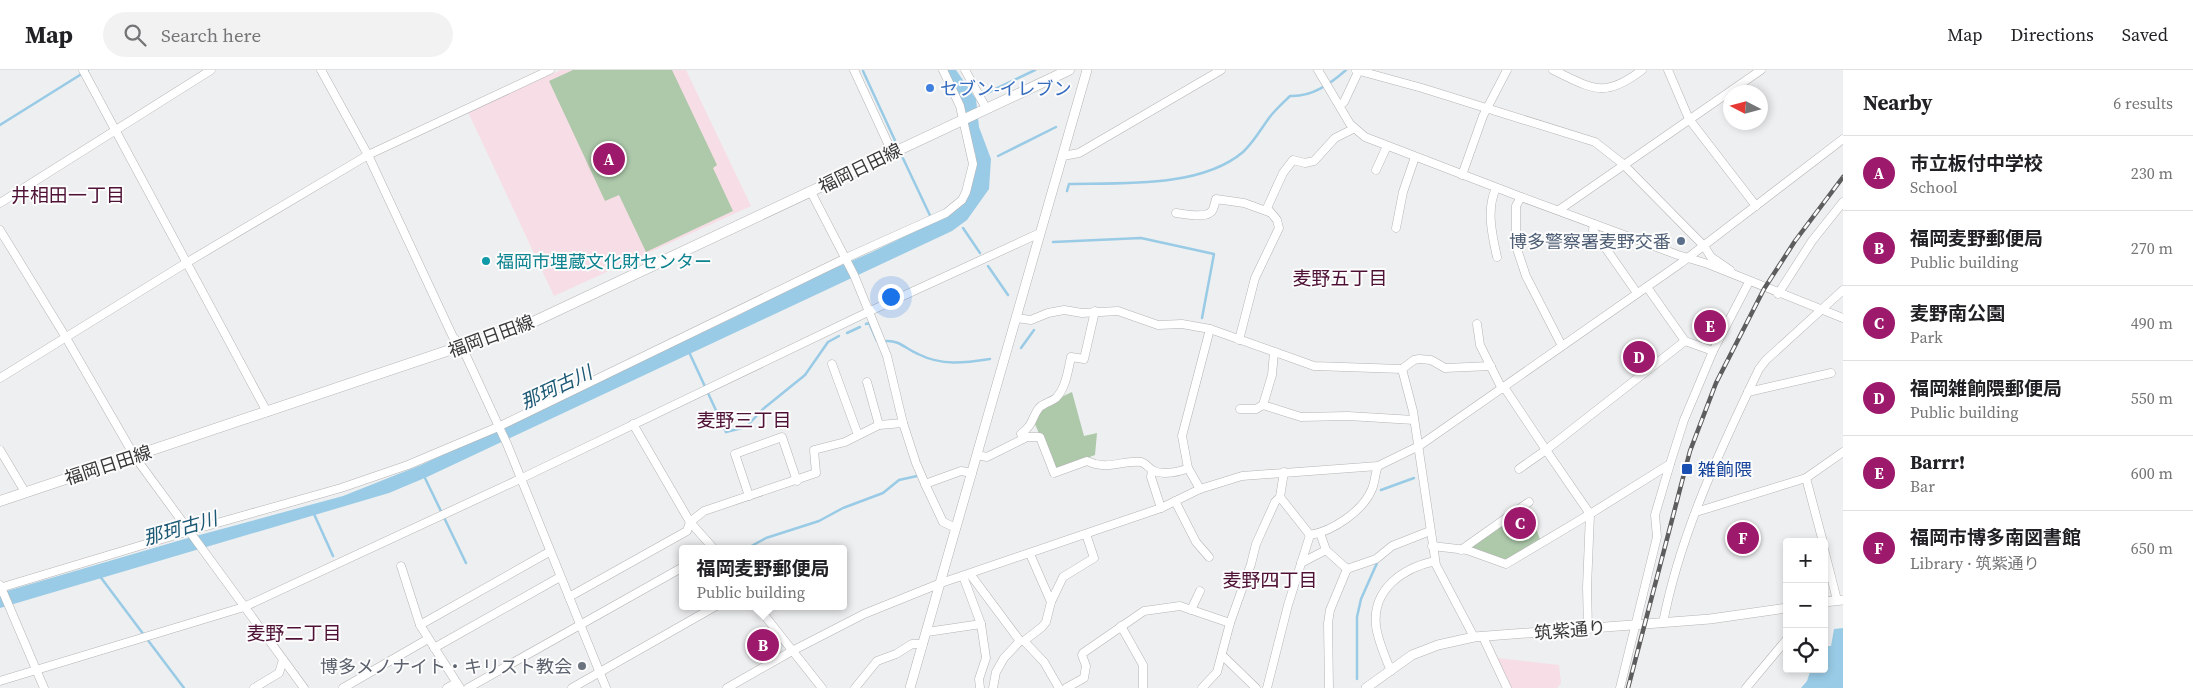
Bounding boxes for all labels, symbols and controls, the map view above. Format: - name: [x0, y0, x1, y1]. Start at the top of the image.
- search box: [103, 12, 453, 57]
- text: Map: [25, 18, 73, 51]
- icon: search: [121, 21, 149, 49]
- text: Search here: [161, 22, 261, 48]
- text: Map: [1947, 22, 1983, 47]
- text: Directions: [2011, 22, 2094, 47]
- text: Saved: [2122, 22, 2168, 47]
- place label: セブン-イレブン: [940, 76, 1072, 101]
- marker: セブン-イレブン: [924, 82, 936, 94]
- north arrow: [1723, 85, 1768, 130]
- text: Nearby: [1863, 88, 1933, 117]
- text: 6 results: [2113, 92, 2173, 114]
- street label: 福岡日田線: [814, 137, 906, 199]
- pin: A: [593, 140, 625, 178]
- text: 市立板付中学校: [1910, 150, 2043, 176]
- text: A: [1874, 162, 1884, 184]
- text: 230 m: [2131, 162, 2173, 184]
- text: School: [1910, 176, 1958, 198]
- district label: 井相田一丁目: [11, 182, 125, 208]
- text: 福岡麦野郵便局: [1910, 225, 2043, 251]
- place label: 博多警察署麦野交番: [1509, 229, 1671, 254]
- marker: 博多警察署麦野交番: [1675, 235, 1687, 247]
- text: B: [1874, 237, 1884, 259]
- text: 270 m: [2131, 237, 2173, 259]
- place label: 福岡市埋蔵文化財センター: [496, 249, 712, 274]
- text: Public building: [1910, 251, 2019, 273]
- marker: 福岡市埋蔵文化財センター: [480, 255, 492, 267]
- district label: 麦野五丁目: [1292, 265, 1388, 291]
- your location: [878, 284, 904, 310]
- text: 麦野南公園: [1910, 300, 2005, 326]
- pin: E: [1694, 307, 1726, 345]
- street label: 福岡日田線: [444, 309, 538, 363]
- text: C: [1874, 312, 1884, 334]
- text: 490 m: [2131, 312, 2173, 334]
- text: Park: [1910, 326, 1943, 348]
- pin: D: [1623, 338, 1655, 376]
- water label: 那珂古川: [516, 358, 598, 415]
- text: 福岡雑餉隈郵便局: [1910, 375, 2062, 401]
- text: D: [1873, 387, 1885, 409]
- text: 550 m: [2131, 387, 2173, 409]
- text: Public building: [1910, 401, 2019, 423]
- district label: 麦野三丁目: [696, 407, 792, 433]
- street label: 福岡日田線: [61, 439, 155, 491]
- text: Barrr!: [1910, 449, 1965, 475]
- place label: 雑餉隈: [1698, 457, 1752, 482]
- marker: 雑餉隈: [1680, 462, 1694, 476]
- text: E: [1874, 462, 1884, 484]
- text: 600 m: [2131, 462, 2173, 484]
- text: Bar: [1910, 475, 1935, 497]
- water label: 那珂古川: [140, 504, 222, 551]
- pin: C: [1504, 504, 1536, 542]
- pin: F: [1727, 519, 1759, 557]
- text: 福岡市博多南図書館: [1910, 524, 2081, 550]
- text: F: [1874, 537, 1884, 559]
- text: 650 m: [2131, 537, 2173, 559]
- map controls: [1783, 538, 1828, 673]
- button: +: [1783, 538, 1828, 583]
- popup: [679, 545, 847, 610]
- text: Library · 筑紫通り: [1910, 552, 2040, 574]
- text: 福岡麦野郵便局: [696, 555, 830, 581]
- district label: 麦野四丁目: [1222, 567, 1318, 593]
- text: Public building: [696, 581, 805, 603]
- button: −: [1783, 583, 1828, 628]
- street label: 筑紫通り: [1533, 614, 1607, 646]
- district label: 麦野二丁目: [246, 620, 342, 646]
- pin: B: [747, 626, 779, 664]
- button: locate: [1783, 628, 1828, 673]
- place label: 博多メノナイト・キリスト教会: [320, 654, 572, 679]
- marker: 博多メノナイト・キリスト教会: [576, 660, 588, 672]

